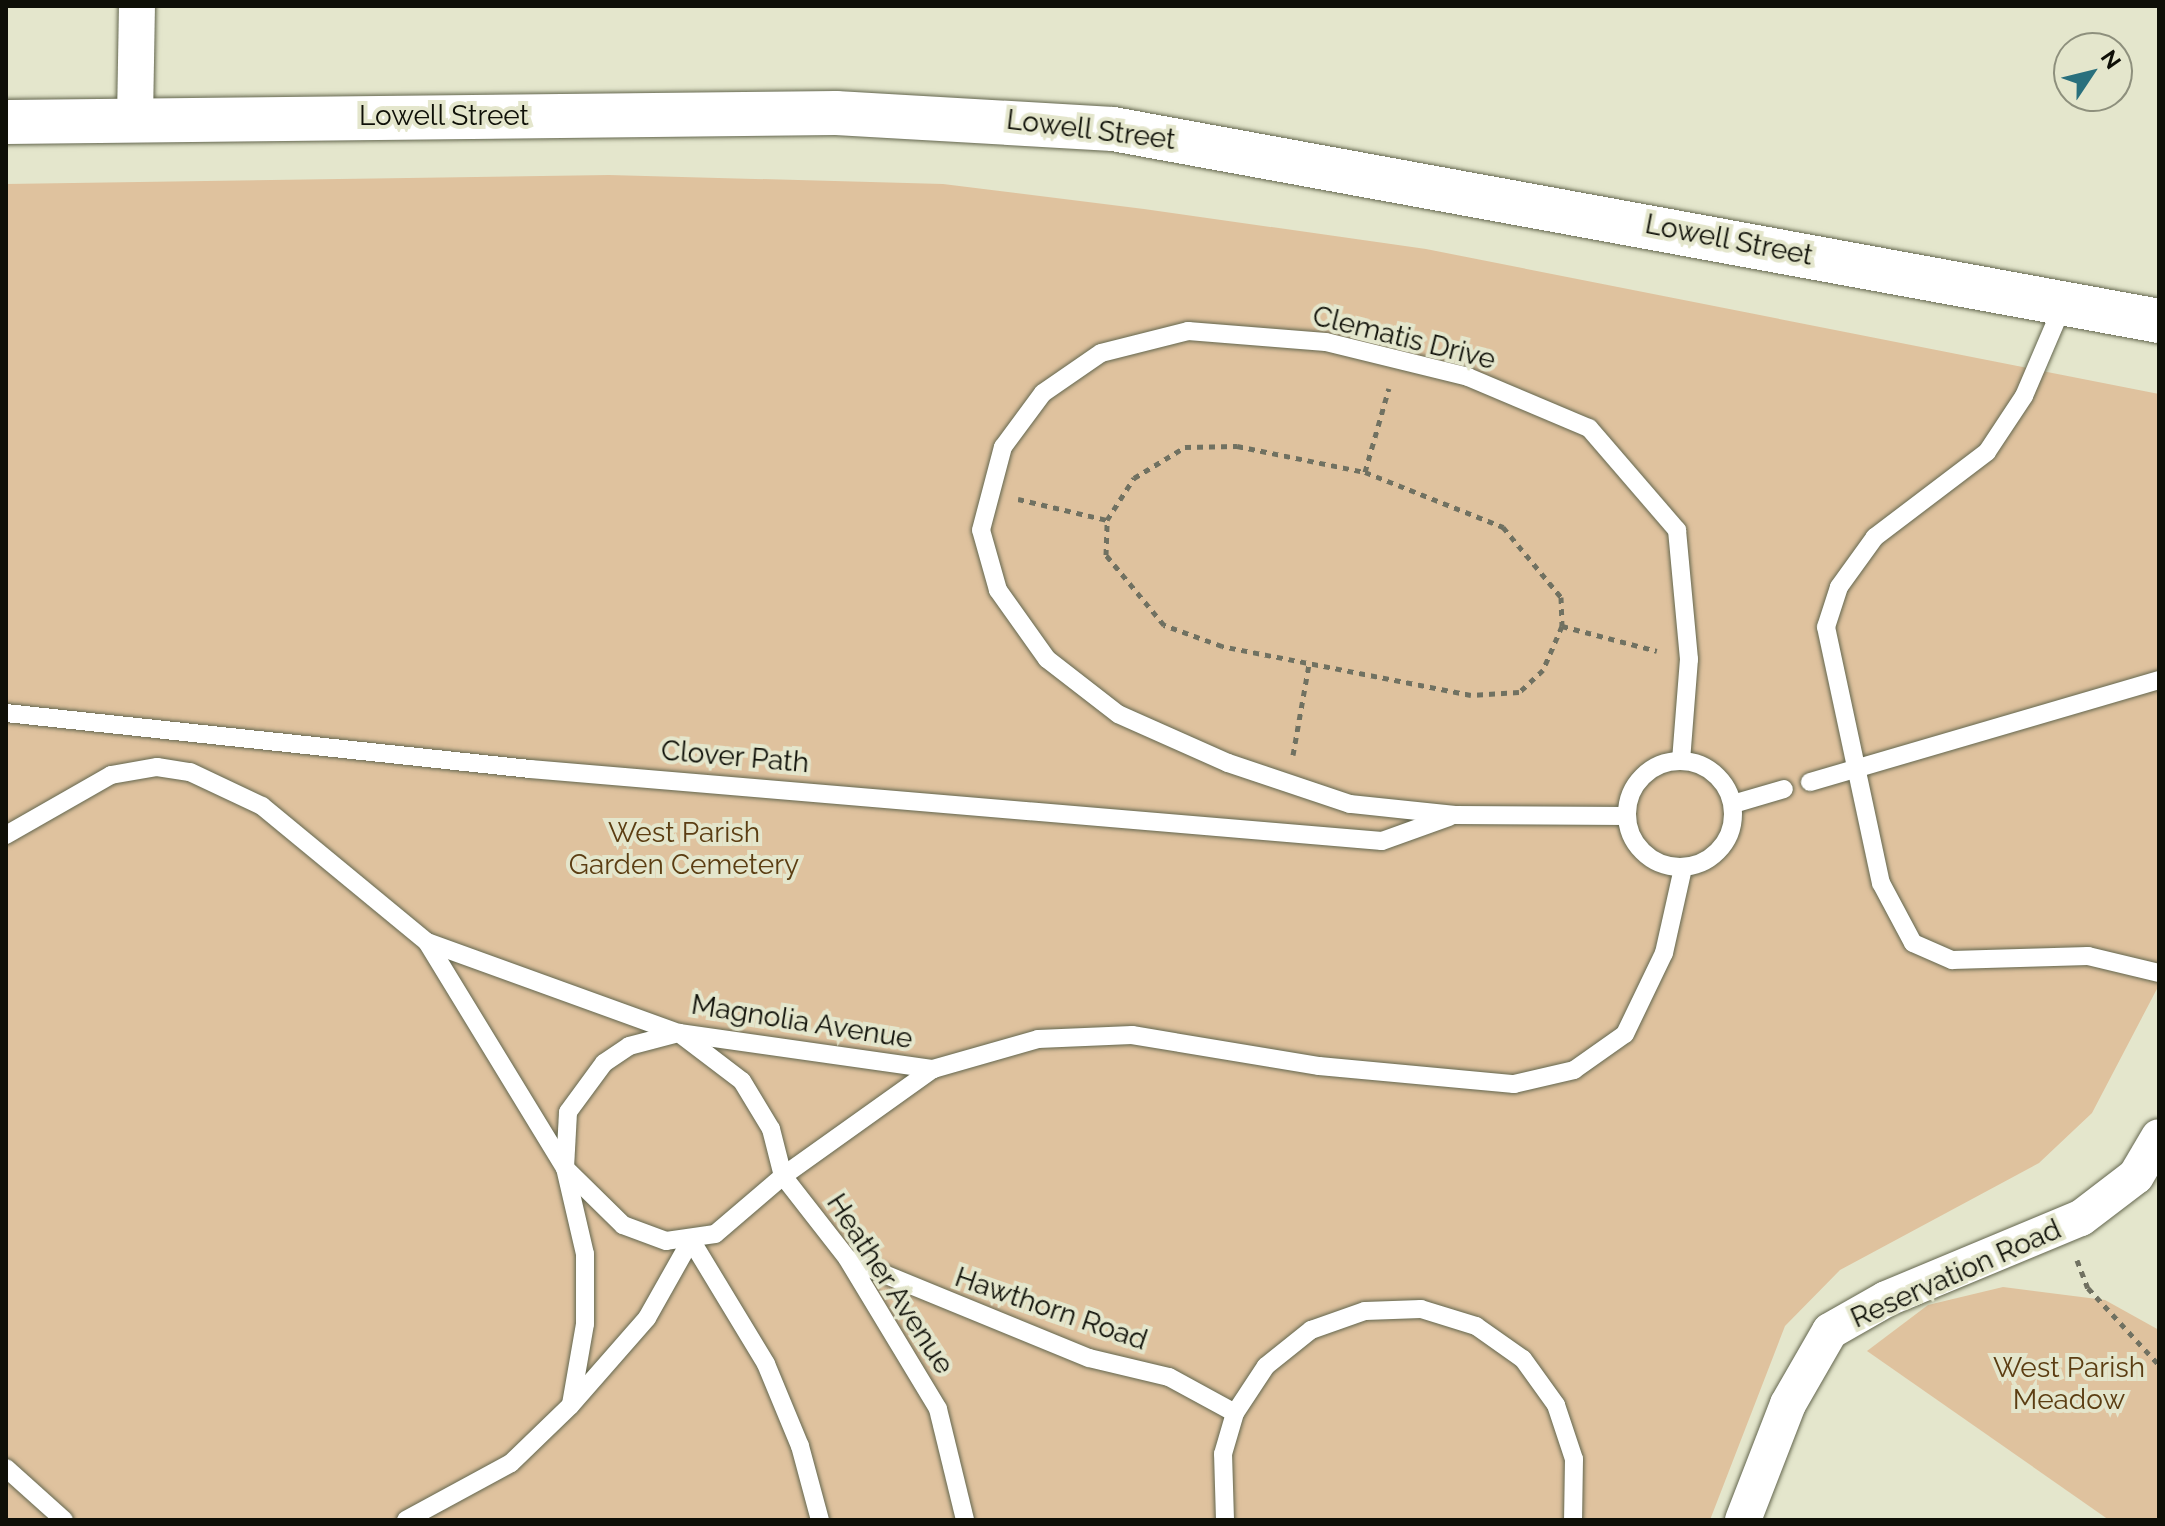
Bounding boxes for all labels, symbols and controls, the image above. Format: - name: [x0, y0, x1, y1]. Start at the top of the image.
- north arrow: [2053, 32, 2133, 112]
- text: N: [2096, 45, 2126, 74]
- street label: Lowell Street: [359, 99, 529, 133]
- street label: Lowell Street: [1004, 103, 1178, 157]
- street label: Lowell Street: [1642, 207, 1816, 273]
- street label: Clematis Drive: [1309, 299, 1499, 377]
- street label: Clover Path: [659, 734, 811, 780]
- park label: West Parish Garden Cemetery: [569, 816, 799, 882]
- street label: Magnolia Avenue: [689, 988, 915, 1056]
- street label: Heather Avenue: [819, 1187, 961, 1381]
- street label: Reservation Road: [1846, 1213, 2066, 1335]
- street label: Hawthorn Road: [951, 1260, 1151, 1358]
- park label: West Parish Meadow: [1993, 1351, 2145, 1417]

